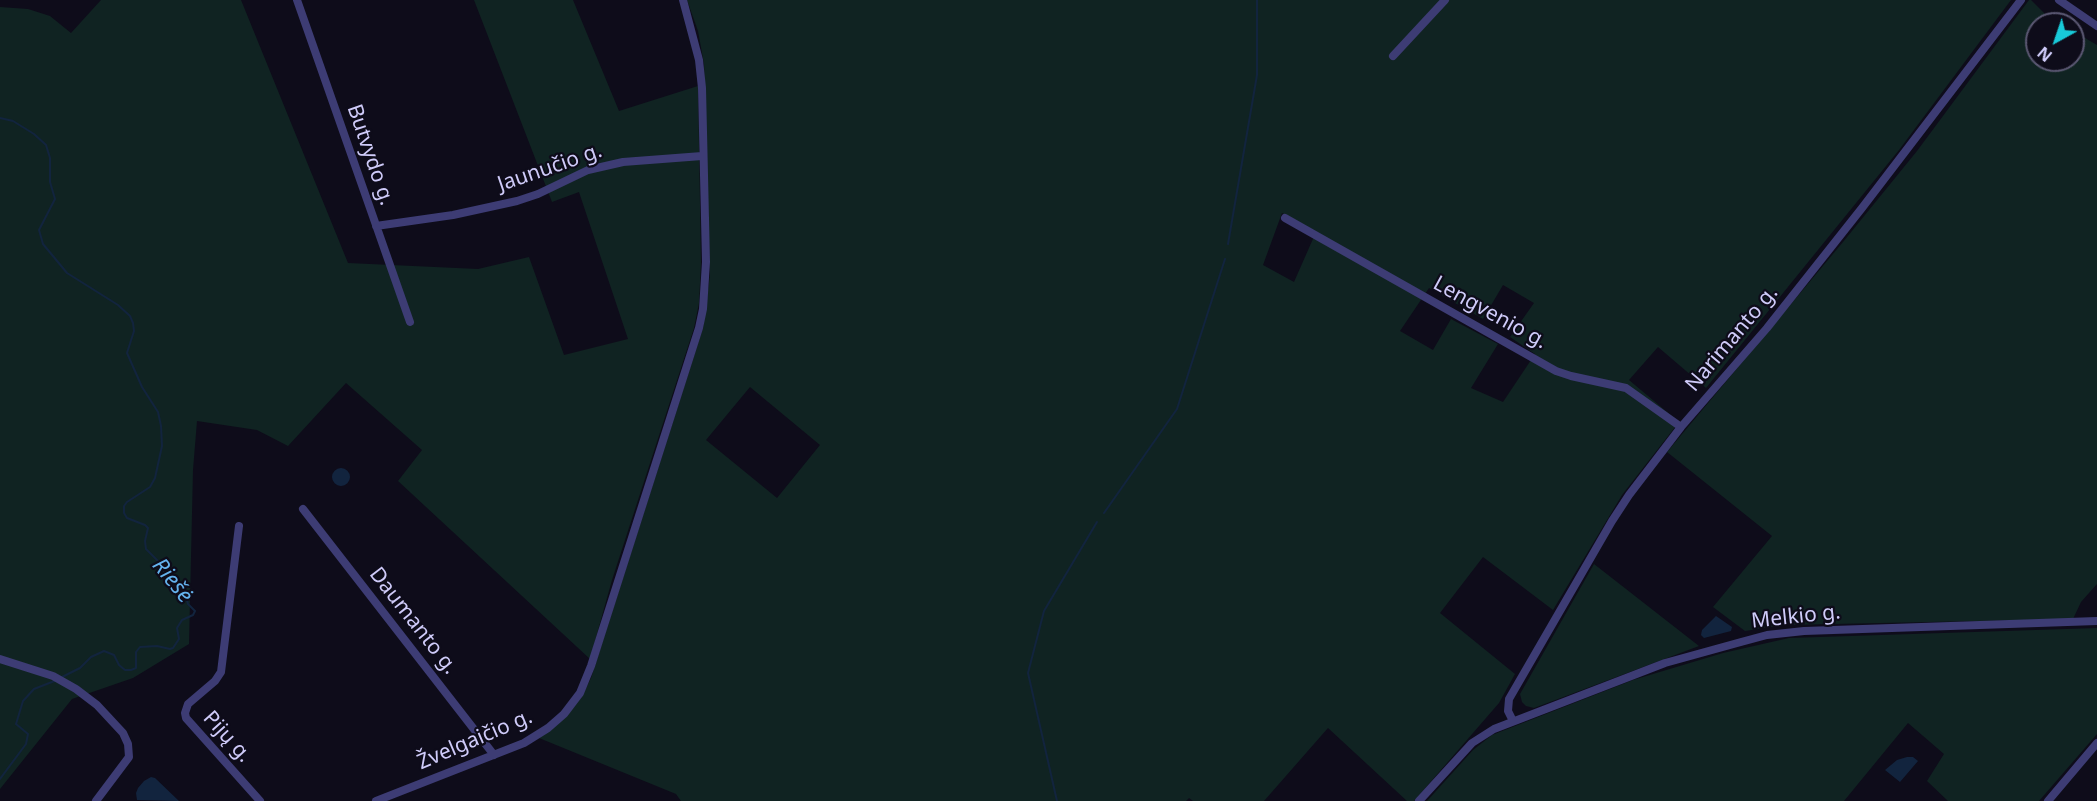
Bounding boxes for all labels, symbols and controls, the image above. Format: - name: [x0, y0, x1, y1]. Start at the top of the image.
- north arrow: [2025, 12, 2085, 72]
- text: N: [2033, 42, 2057, 67]
- street label: Butvydo g.: [341, 101, 399, 209]
- street label: Jaunučio g.: [495, 138, 605, 198]
- street label: Lengvenio g.: [1429, 271, 1551, 355]
- street label: Narimanto g.: [1680, 281, 1784, 397]
- water label: Riešė: [146, 553, 198, 609]
- street label: Daumanto g.: [363, 563, 463, 679]
- street label: Melkio g.: [1750, 600, 1842, 634]
- street label: Žvelgaičio g.: [414, 705, 536, 775]
- street label: Pijų g.: [197, 706, 257, 768]

